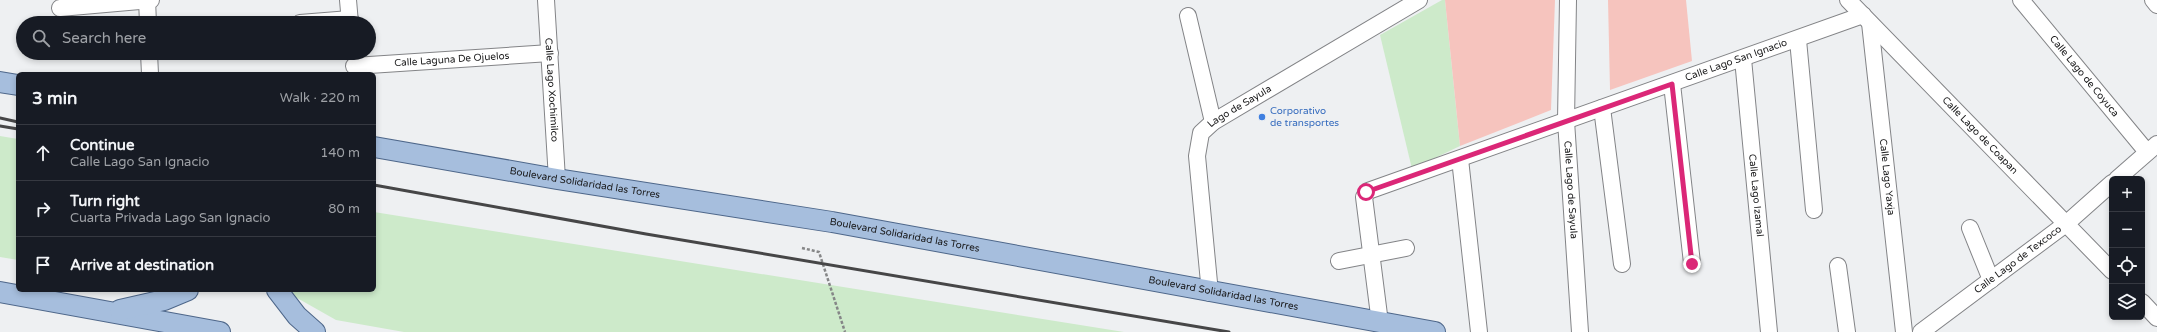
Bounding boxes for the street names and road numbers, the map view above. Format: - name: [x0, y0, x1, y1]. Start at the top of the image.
- street label: Calle Lago de Coyuca: [2047, 33, 2121, 119]
- street label: Calle Lago San Ignacio: [1684, 36, 1789, 84]
- street label: Calle Lago Xochimilco: [542, 37, 561, 142]
- street label: Calle Laguna De Ojuelos: [394, 50, 510, 69]
- street label: Lago de Sayula: [1205, 83, 1274, 130]
- street label: Calle Lago de Coapan: [1940, 94, 2020, 177]
- street label: Calle Lago Yaxja: [1877, 138, 1897, 216]
- street label: Calle Lago de Sayula: [1561, 140, 1580, 239]
- street label: Calle Lago Izamal: [1746, 153, 1766, 237]
- street label: Boulevard Solidaridad las Torres: [509, 165, 661, 201]
- street label: Boulevard Solidaridad las Torres: [829, 216, 981, 255]
- street label: Calle Lago de Texcoco: [1972, 223, 2064, 296]
- street label: Boulevard Solidaridad las Torres: [1147, 274, 1300, 313]

